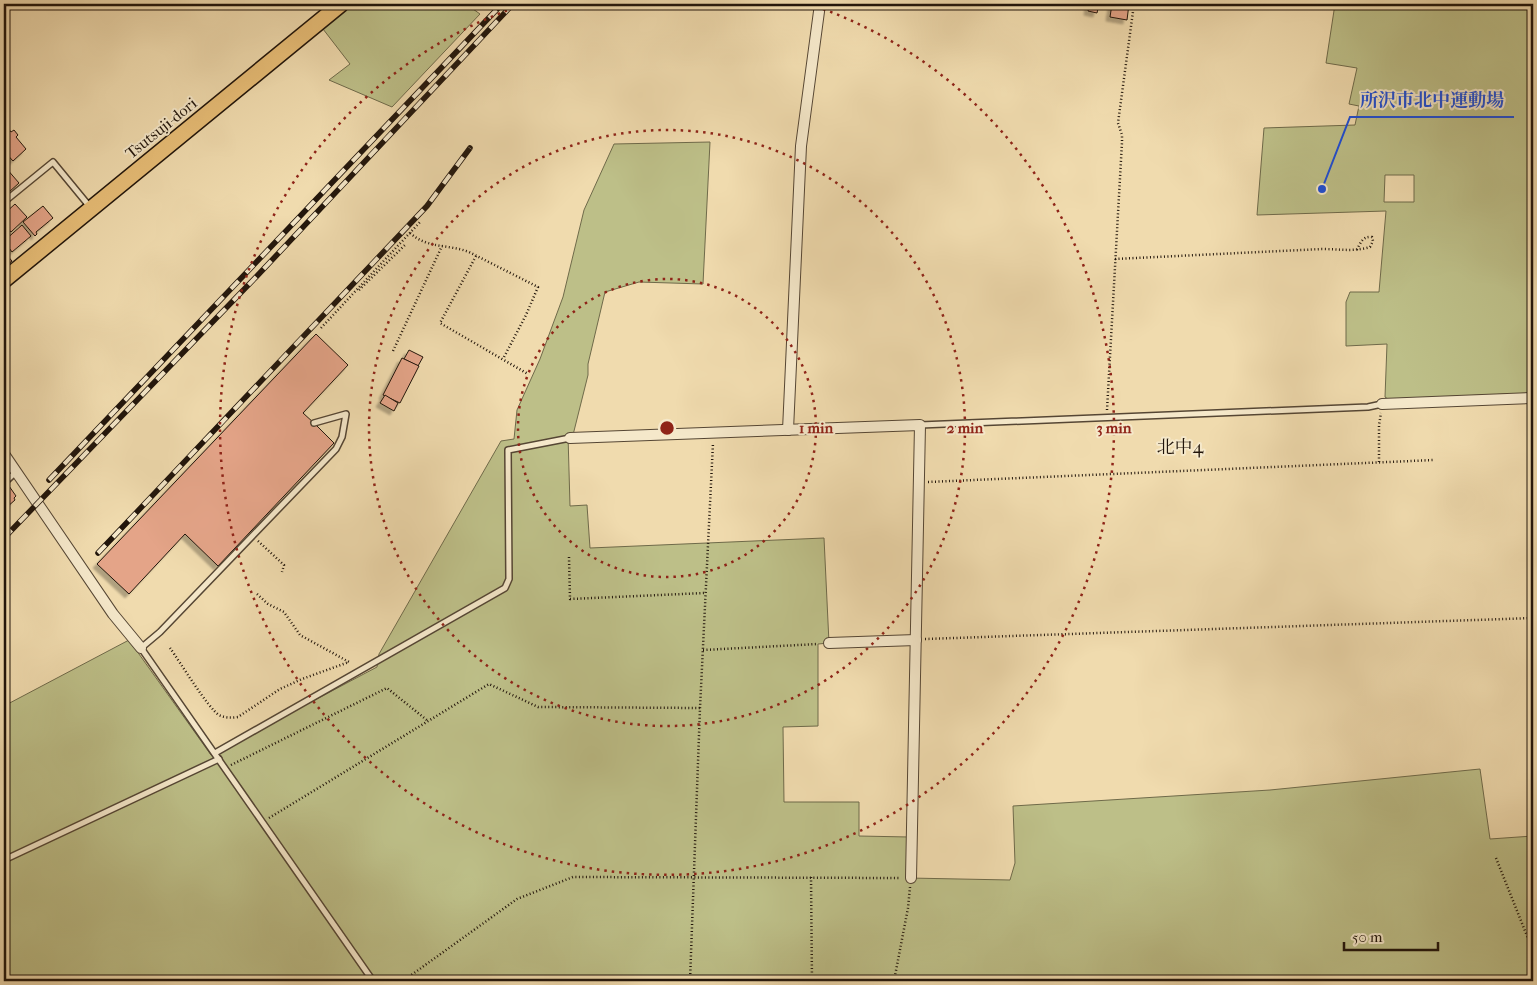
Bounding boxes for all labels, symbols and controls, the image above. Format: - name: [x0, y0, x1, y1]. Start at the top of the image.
- callout: 所沢市北中運動場: [1350, 84, 1514, 117]
- text: 所沢市北中運動場: [1360, 90, 1504, 111]
- street label: Tsutsuji-dori: [121, 93, 201, 163]
- centre of rings: [658, 419, 676, 437]
- text: 1 min: [799, 419, 833, 437]
- text: 2 min: [947, 419, 984, 437]
- text: 3 min: [1097, 419, 1132, 437]
- district label: 北中4: [1157, 437, 1204, 458]
- scale bar: [1344, 920, 1438, 952]
- text: 50 m: [1352, 928, 1383, 946]

